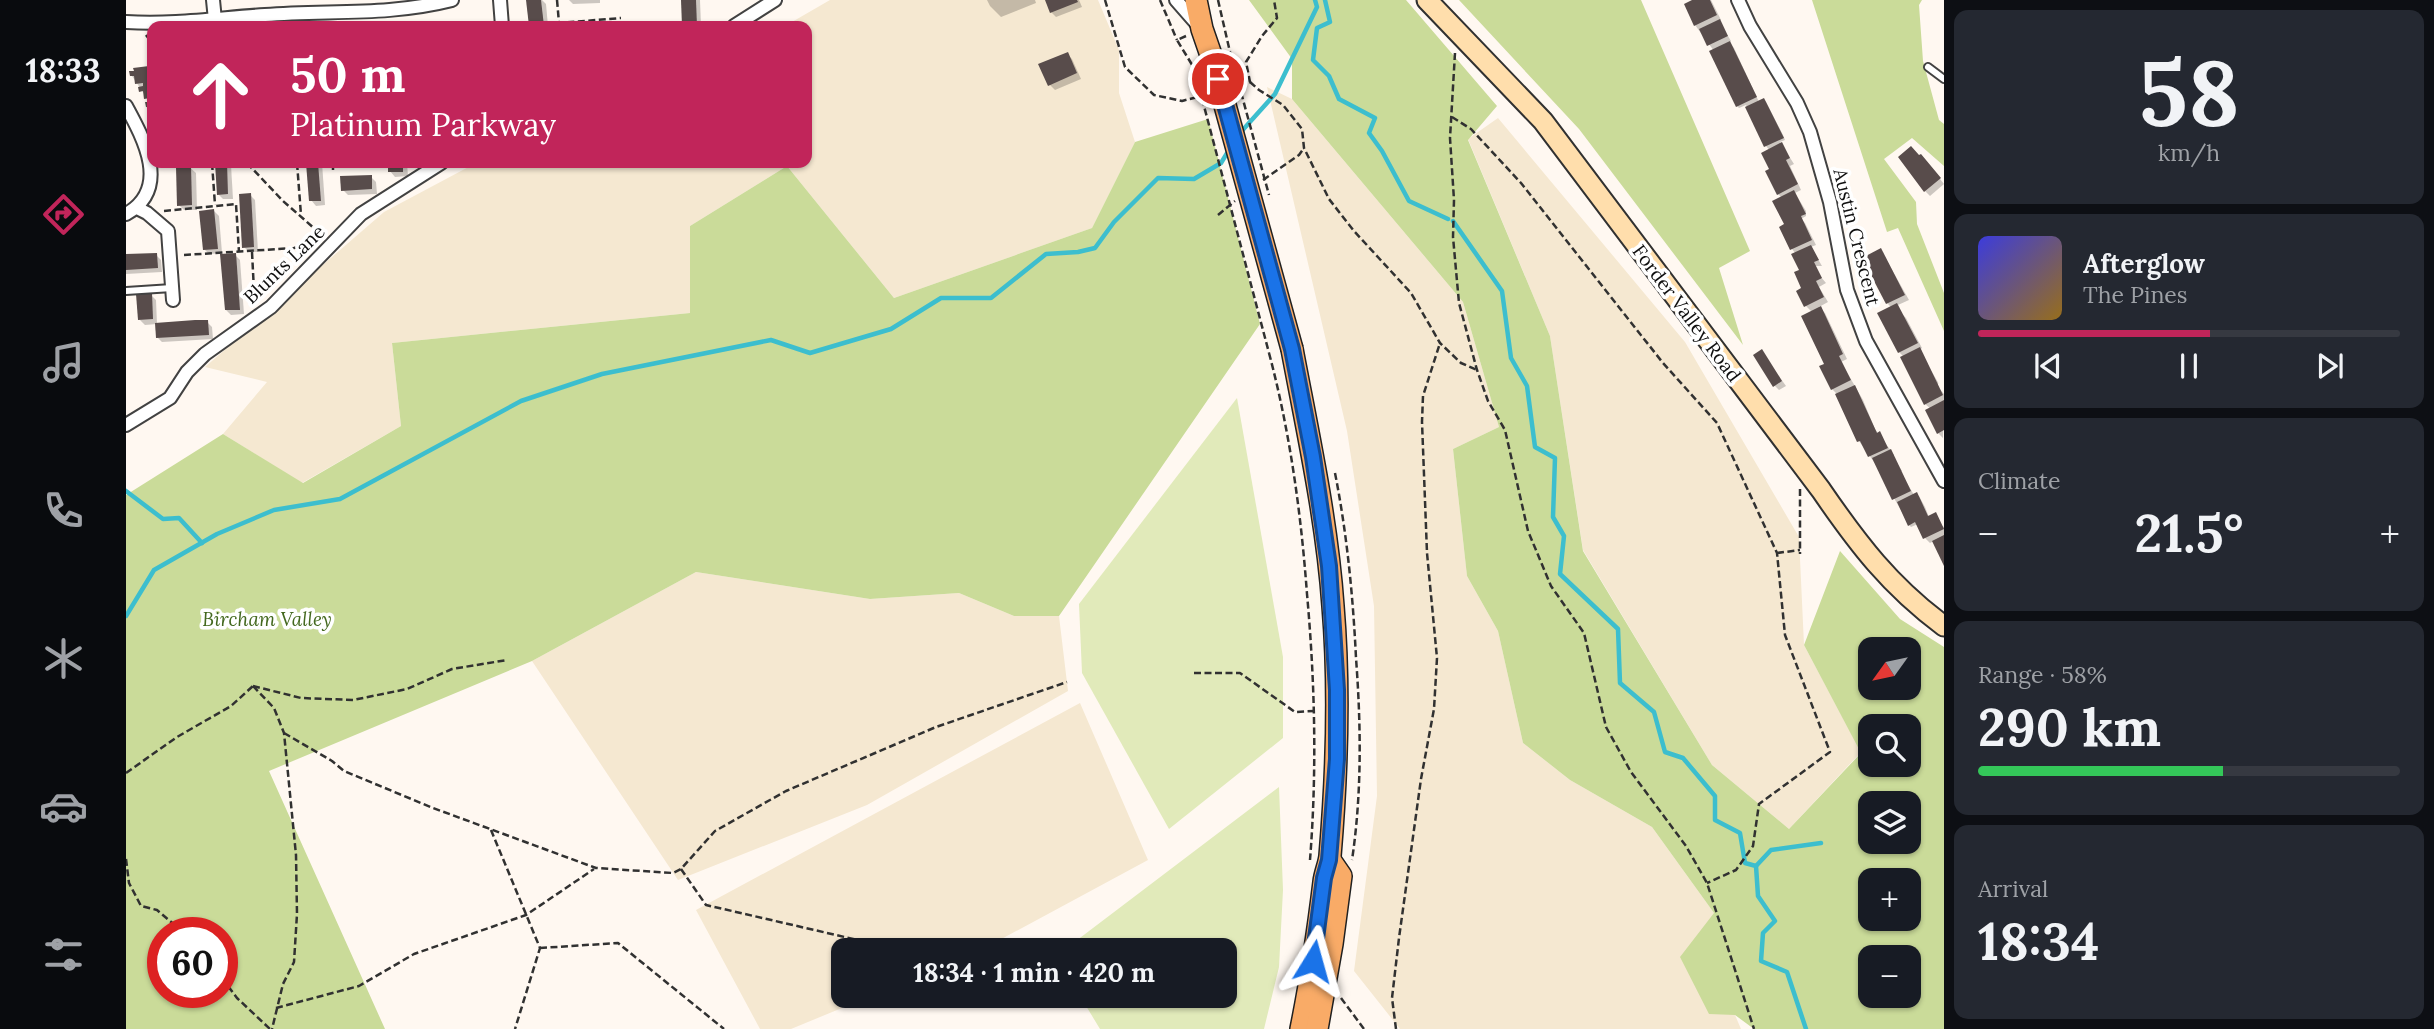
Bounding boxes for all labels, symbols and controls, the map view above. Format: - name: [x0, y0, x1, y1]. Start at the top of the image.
- text: 58: [2138, 34, 2240, 151]
- text: 50 m: [290, 43, 406, 105]
- icon: ahead: [175, 49, 266, 140]
- pin: [1188, 49, 1248, 109]
- text: 18:33: [25, 50, 101, 91]
- icon: arrive: [1199, 60, 1237, 98]
- text: Platinum Parkway: [290, 104, 556, 145]
- text: km/h: [2158, 138, 2220, 167]
- street label: Austin Crescent: [1828, 165, 1886, 309]
- icon: directions: [39, 190, 88, 239]
- street label: Blunts Lane: [238, 219, 330, 309]
- street label: Forder Valley Road: [1628, 240, 1746, 386]
- text: Afterglow: [2083, 247, 2205, 280]
- text: The Pines: [2083, 280, 2188, 309]
- icon: music: [39, 338, 88, 387]
- icon: previous: [2029, 347, 2067, 385]
- icon: pause: [2170, 347, 2208, 385]
- icon: next: [2311, 347, 2349, 385]
- text: Climate: [1978, 466, 2060, 495]
- icon: phone: [39, 486, 88, 535]
- text: 21.5°: [2135, 500, 2243, 566]
- text: −: [1978, 510, 1998, 558]
- text: +: [2380, 510, 2400, 558]
- park label: Bircham Valley: [202, 607, 332, 631]
- icon: climate: [39, 634, 88, 683]
- north arrow: [1858, 637, 1922, 700]
- map controls: [1858, 637, 1921, 1008]
- text: Range · 58%: [1978, 660, 2107, 689]
- text: 290 km: [1978, 694, 2161, 760]
- button: search: [1858, 714, 1921, 777]
- icon: car: [39, 782, 88, 831]
- button: layers: [1858, 791, 1921, 854]
- button: +: [1858, 868, 1921, 931]
- text: Arrival: [1978, 874, 2048, 903]
- text: 18:34: [1978, 908, 2099, 974]
- speed limit sign: 60: [147, 917, 238, 1008]
- position arrow: [1276, 924, 1350, 998]
- icon: filters: [39, 930, 88, 979]
- button: −: [1858, 945, 1921, 1008]
- text: 18:34 · 1 min · 420 m: [913, 956, 1155, 989]

